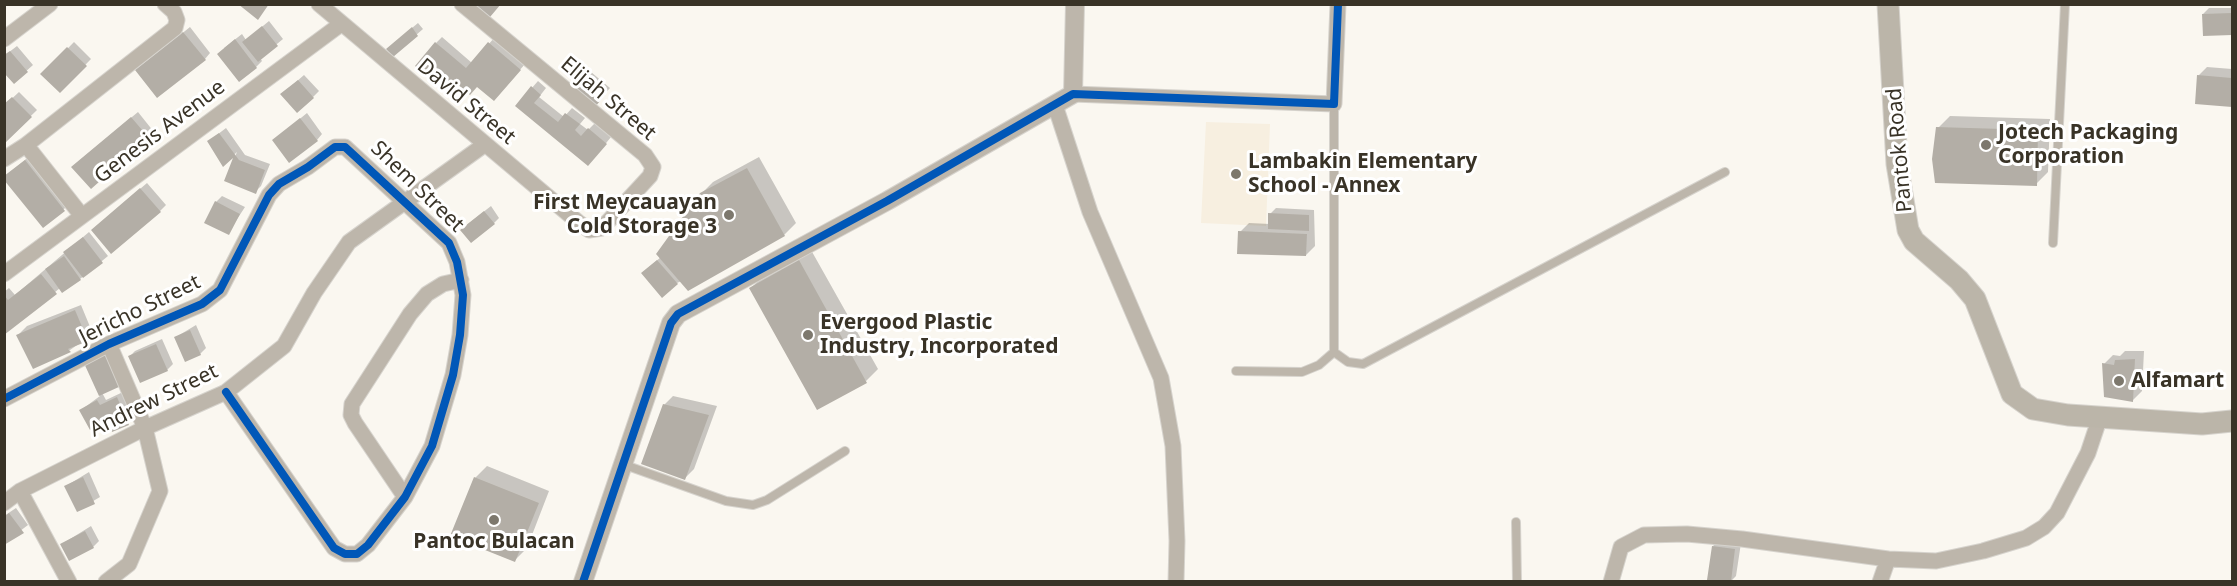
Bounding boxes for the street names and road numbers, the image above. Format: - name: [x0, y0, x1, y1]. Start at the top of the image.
- street label: Elijah Street: [555, 52, 661, 146]
- street label: David Street: [412, 54, 520, 150]
- street label: Genesis Avenue: [90, 75, 230, 189]
- street label: Pantok Road: [1882, 87, 1918, 213]
- street label: Shem Street: [365, 136, 469, 238]
- street label: Jericho Street: [75, 270, 205, 350]
- street label: Andrew Street: [86, 359, 222, 443]

